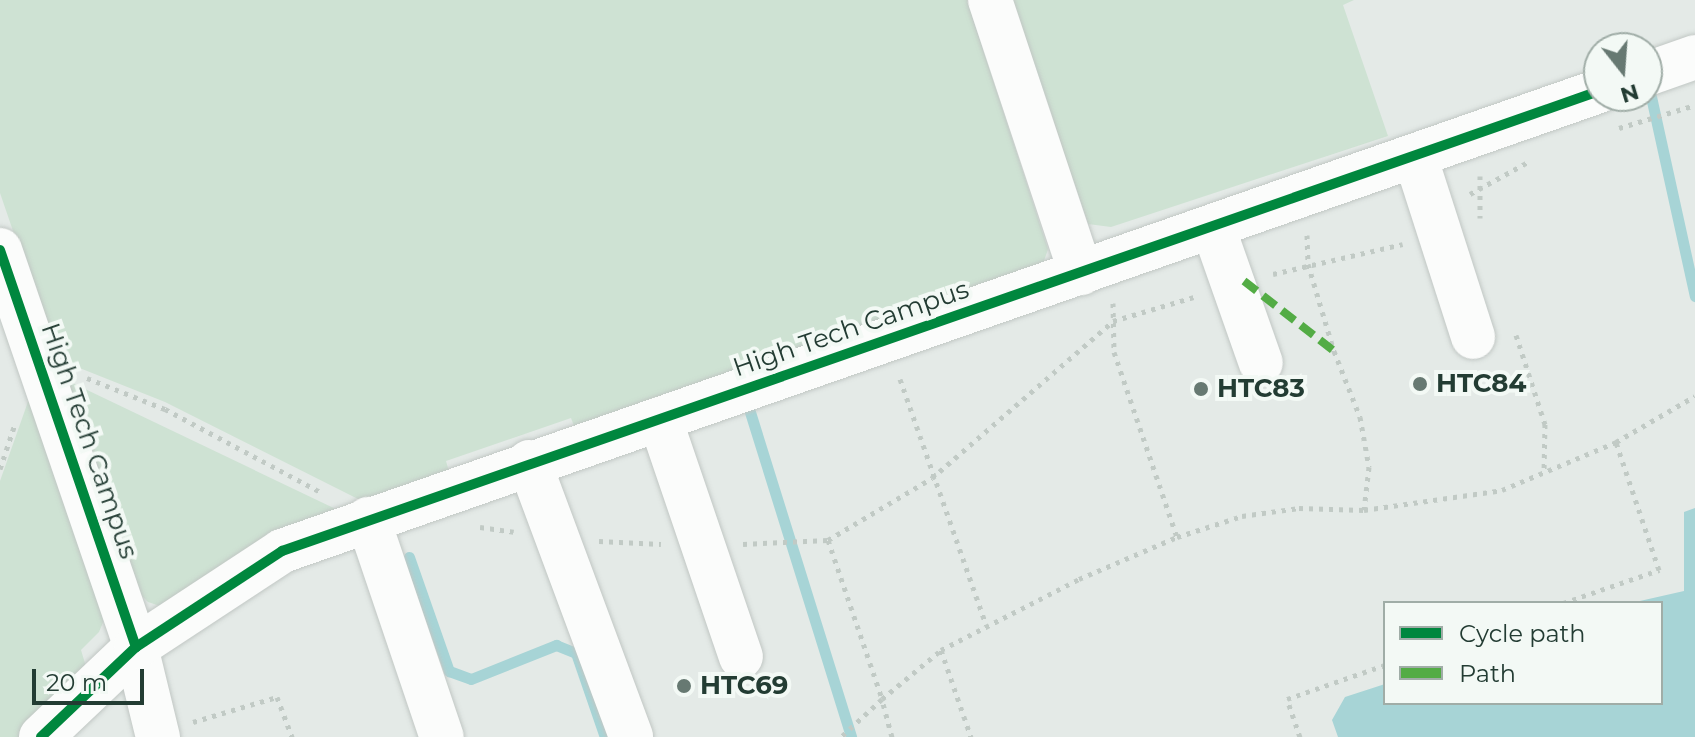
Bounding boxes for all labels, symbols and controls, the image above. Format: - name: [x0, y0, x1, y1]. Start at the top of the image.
- north arrow: [1583, 32, 1663, 112]
- text: N: [1617, 78, 1642, 109]
- street label: High Tech Campus: [729, 274, 973, 384]
- street label: High Tech Campus: [34, 319, 144, 563]
- place label: HTC84: [1436, 368, 1526, 400]
- place label: HTC83: [1217, 373, 1305, 405]
- marker: HTC84: [1411, 375, 1429, 393]
- marker: HTC83: [1192, 380, 1210, 398]
- legend: [1383, 601, 1663, 705]
- text: Cycle path: [1459, 619, 1586, 648]
- scale bar: [36, 653, 148, 703]
- text: Path: [1459, 659, 1516, 688]
- text: 20 m: [46, 668, 107, 697]
- place label: HTC69: [700, 670, 788, 702]
- marker: HTC69: [675, 677, 693, 695]

